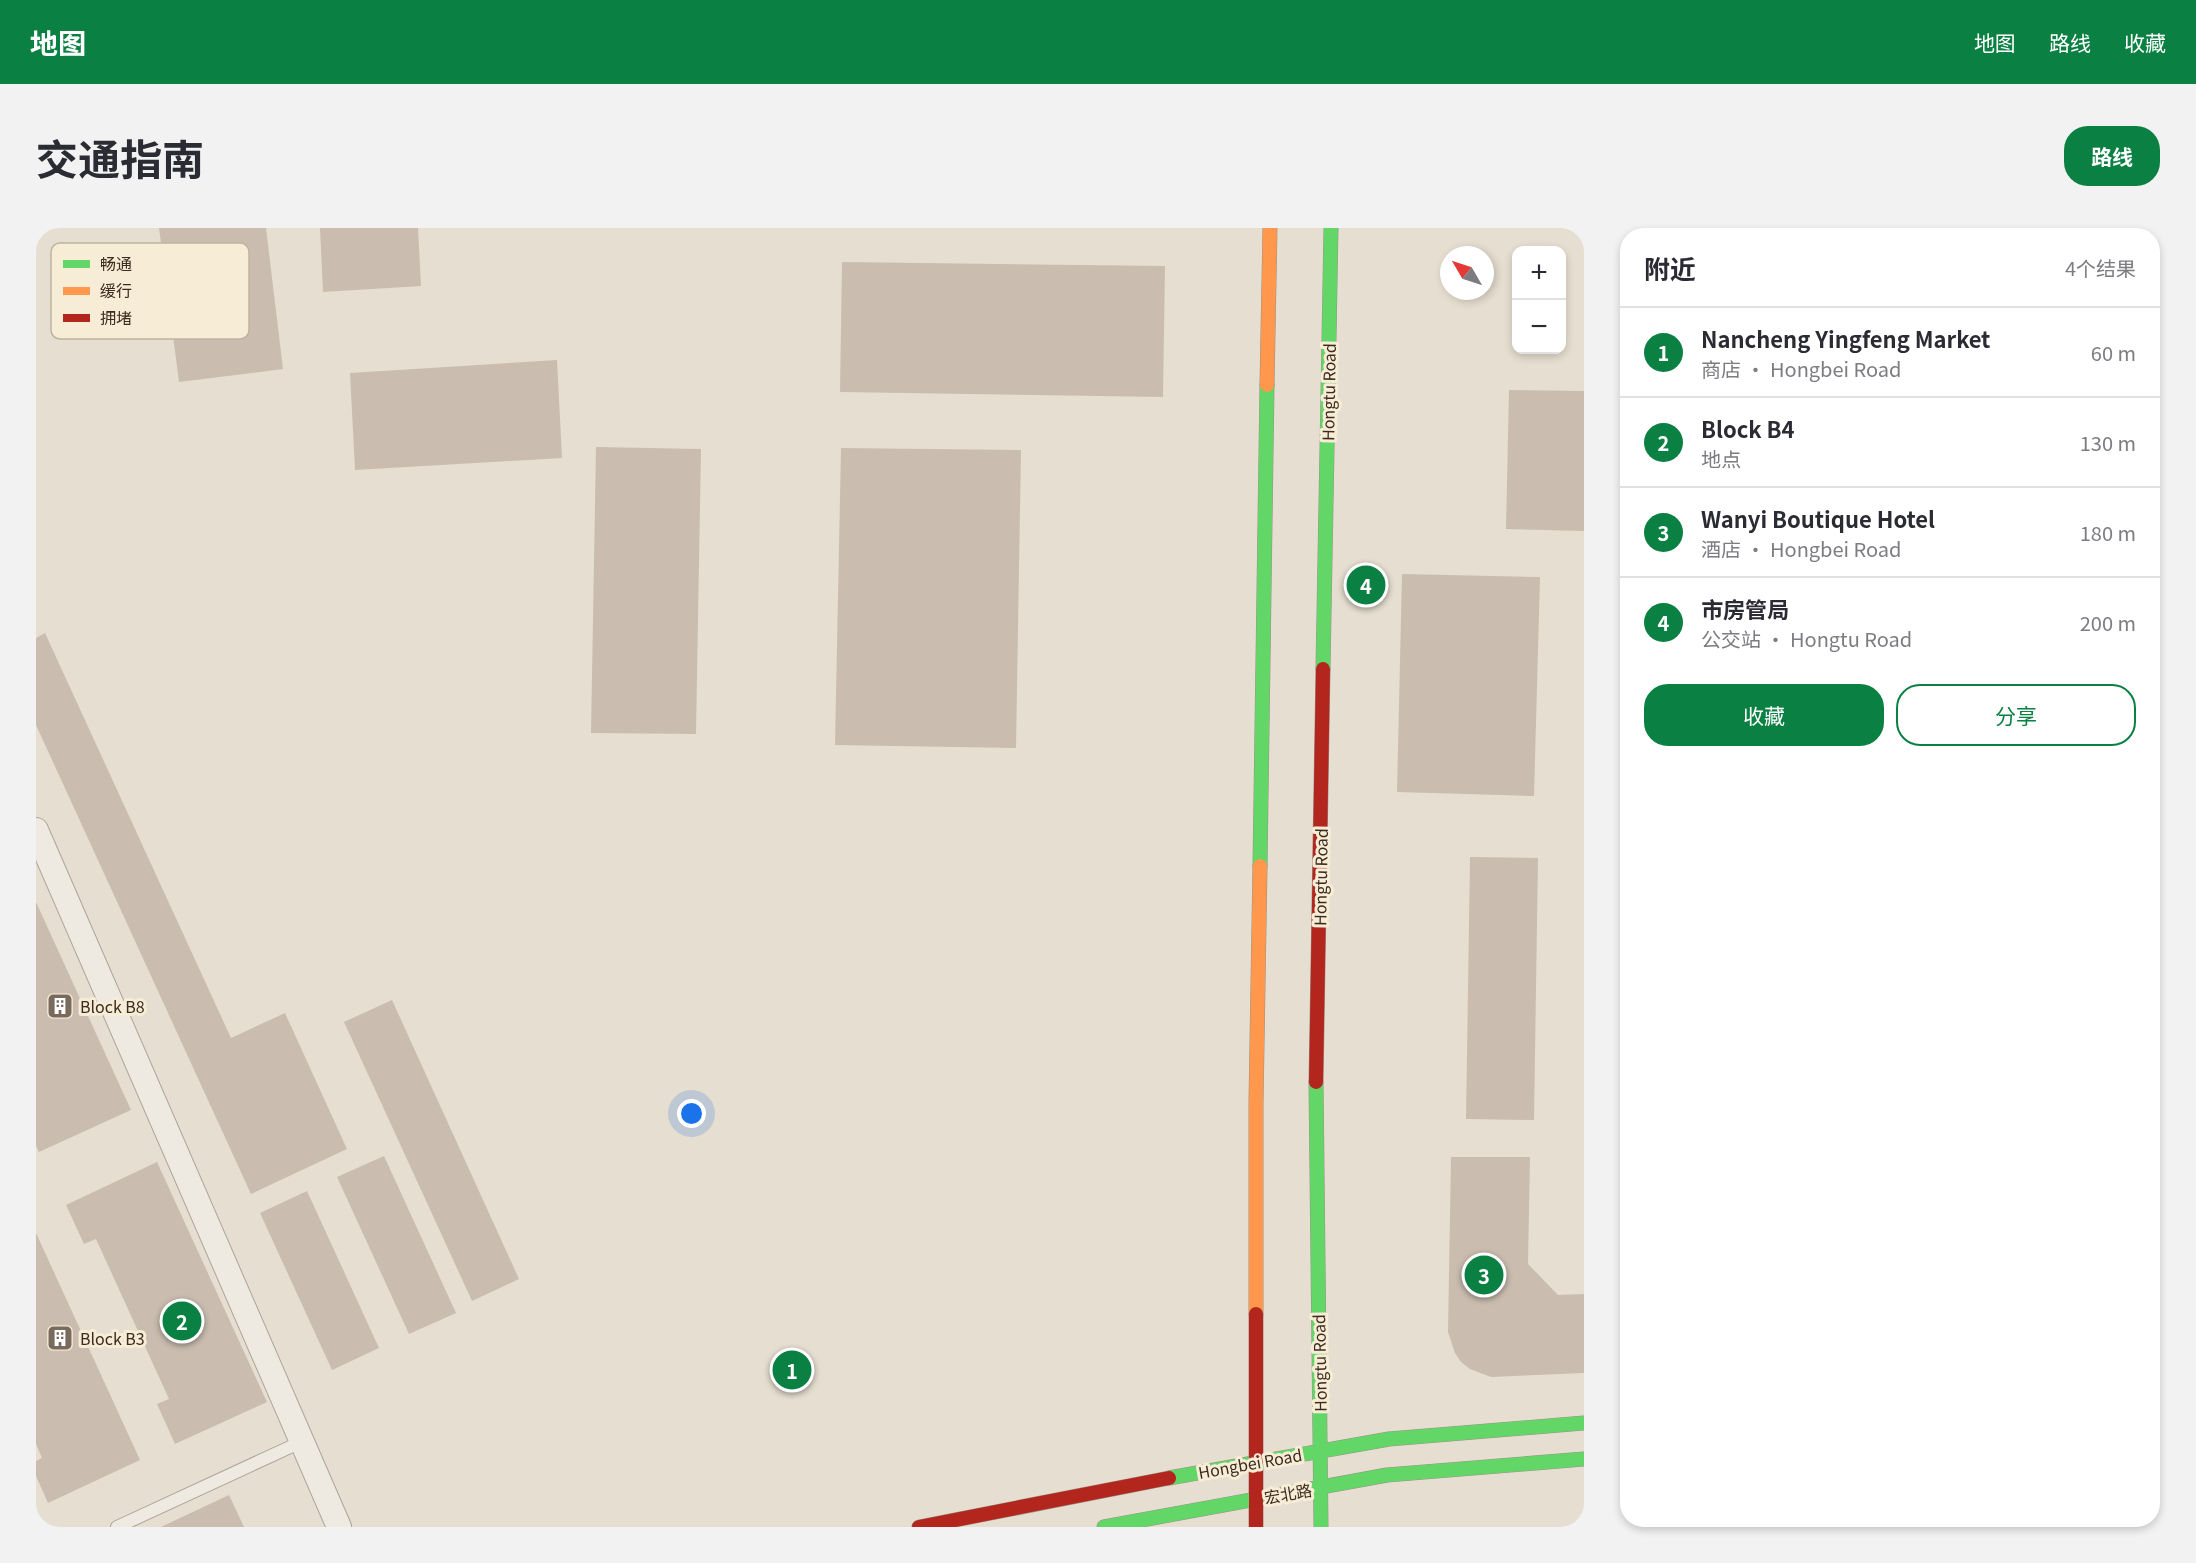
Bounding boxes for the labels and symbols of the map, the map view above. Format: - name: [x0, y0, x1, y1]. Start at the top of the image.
- legend: [51, 243, 249, 339]
- north arrow: [1440, 246, 1494, 300]
- text: 畅通: [100, 251, 132, 275]
- text: 缓行: [100, 278, 132, 302]
- text: 拥堵: [100, 305, 132, 329]
- street label: Hongtu Road: [1315, 343, 1341, 441]
- pin: 4: [1346, 562, 1386, 608]
- street label: Hongtu Road: [1307, 828, 1333, 926]
- building icon: Block B8: [45, 991, 75, 1021]
- place label: Block B8: [80, 994, 145, 1018]
- your location: [677, 1099, 706, 1128]
- pin: 3: [1464, 1252, 1504, 1298]
- pin: 2: [162, 1298, 202, 1344]
- street label: Hongtu Road: [1306, 1314, 1332, 1412]
- building icon: Block B3: [45, 1323, 75, 1353]
- place label: Block B3: [80, 1326, 145, 1350]
- pin: 1: [772, 1348, 812, 1392]
- street label: Hongbei Road: [1196, 1442, 1304, 1484]
- street label: 宏北路: [1262, 1477, 1314, 1509]

